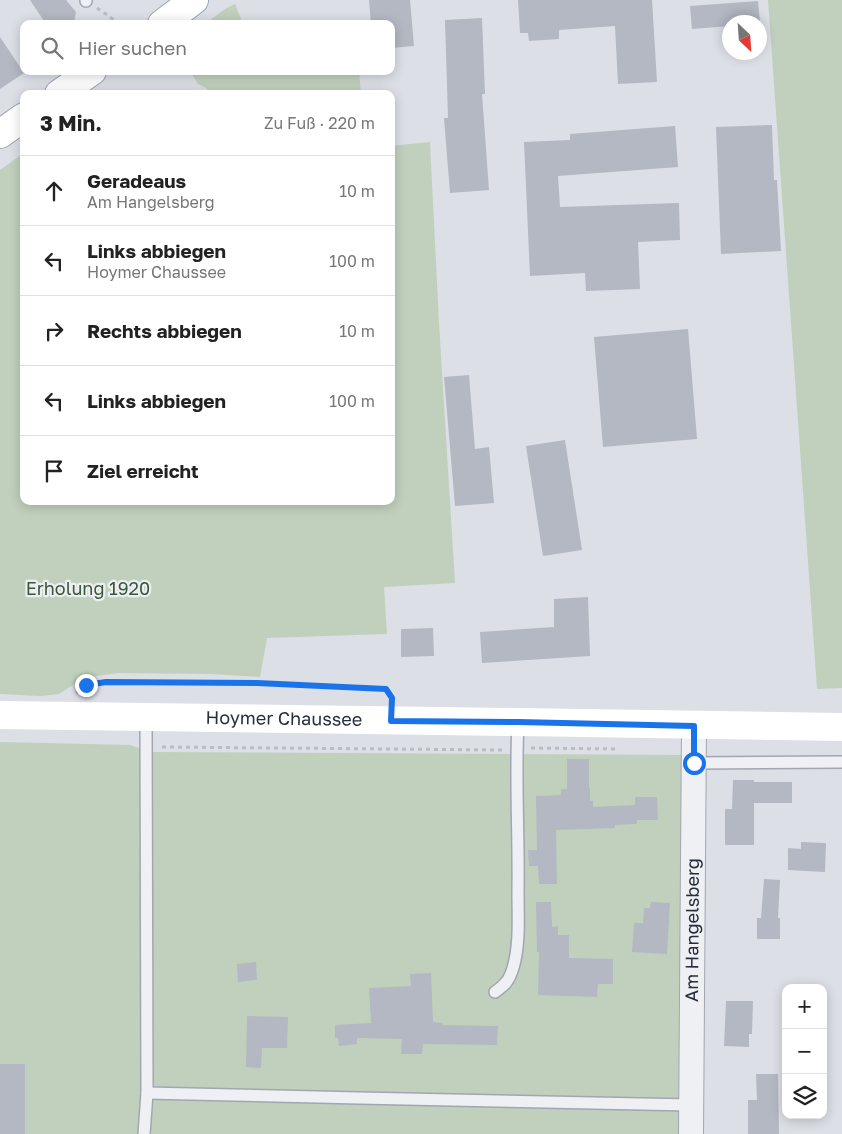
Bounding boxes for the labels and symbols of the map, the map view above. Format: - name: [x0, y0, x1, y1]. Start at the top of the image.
- north arrow: [722, 15, 767, 60]
- park label: Erholung 1920: [26, 577, 150, 599]
- route end: [75, 674, 98, 697]
- street label: Hoymer Chaussee: [206, 706, 362, 730]
- route start: [683, 752, 706, 775]
- street label: Am Hangelsberg: [680, 858, 703, 1002]

